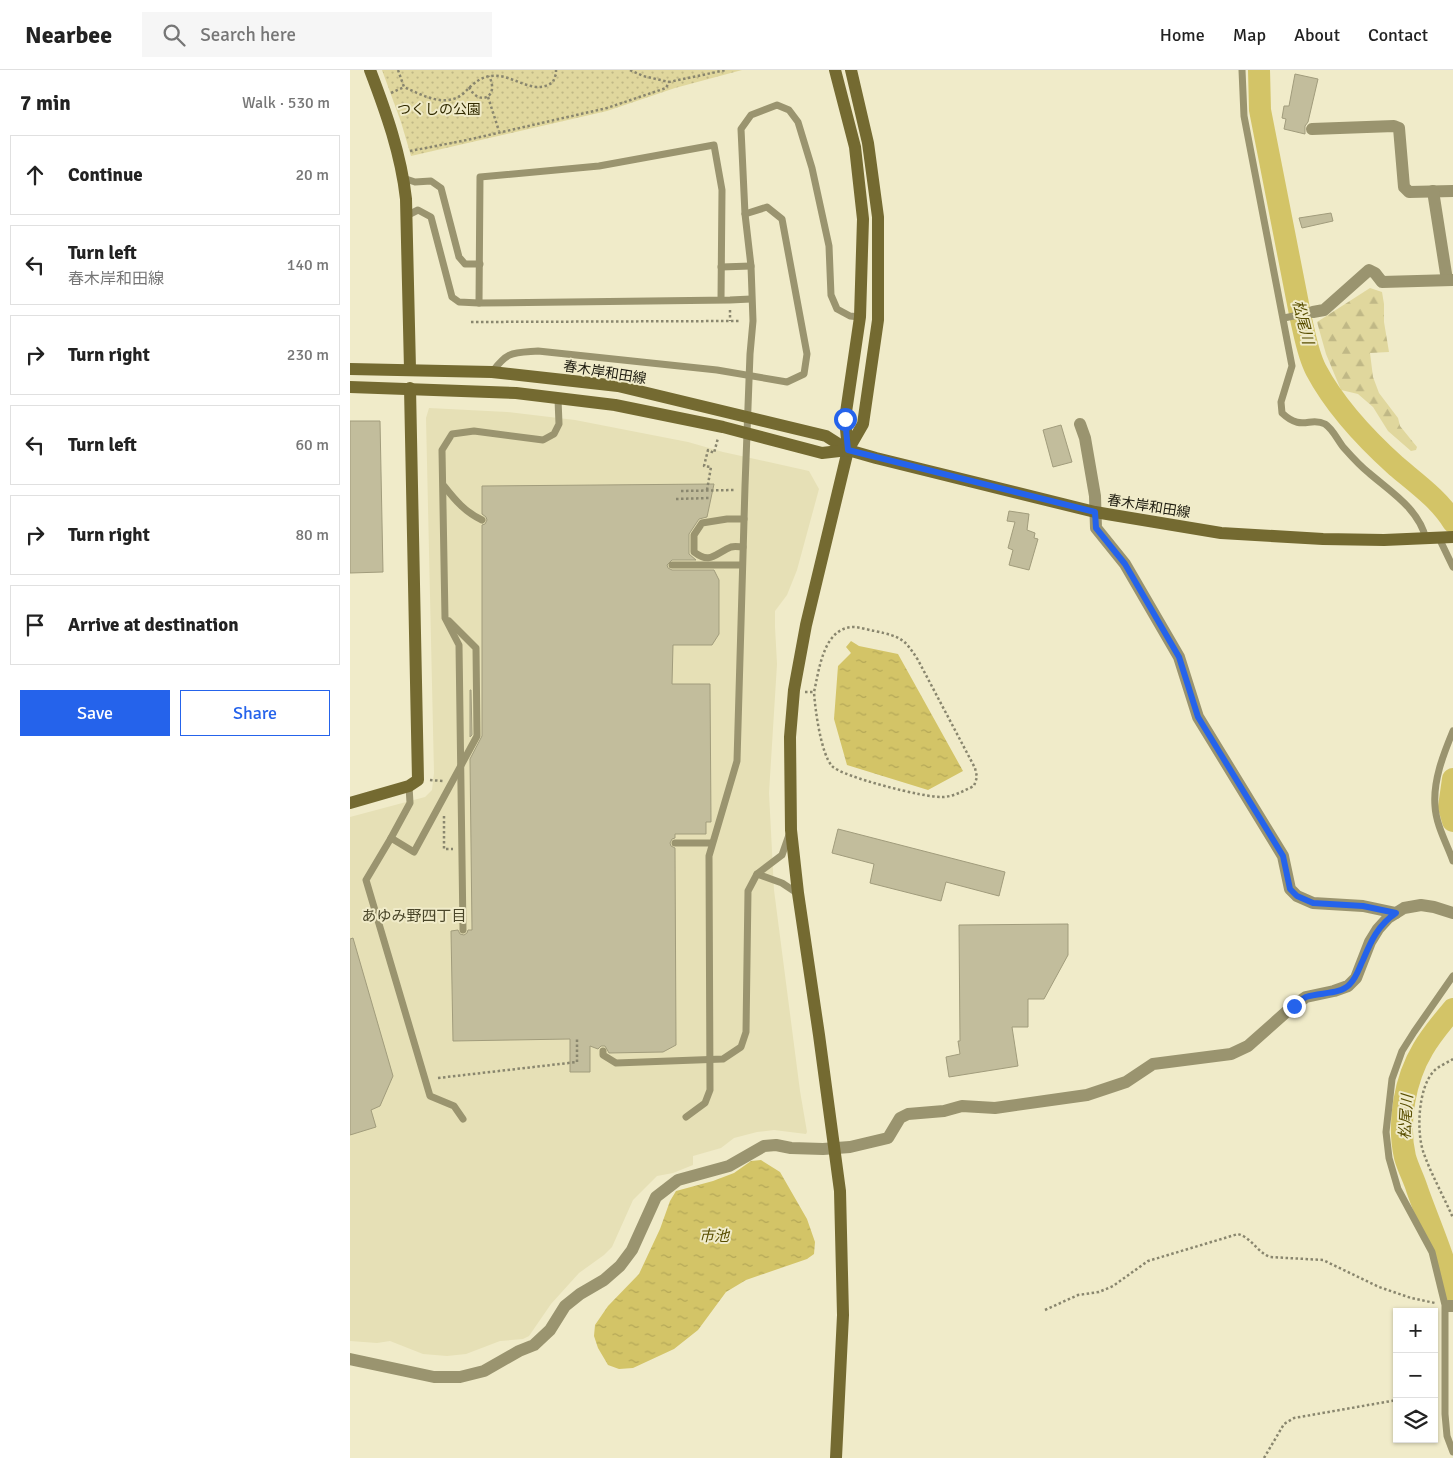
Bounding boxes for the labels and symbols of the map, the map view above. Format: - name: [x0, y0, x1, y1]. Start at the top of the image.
- park label: つくしの公園: [397, 101, 481, 118]
- water label: 松尾川: [1289, 298, 1318, 348]
- street label: 春木岸和田線: [562, 358, 648, 387]
- route start: [834, 408, 857, 431]
- street label: 春木岸和田線: [1106, 492, 1192, 521]
- district label: あゆみ野四丁目: [361, 907, 467, 925]
- route end: [1283, 995, 1306, 1018]
- water label: 松尾川: [1396, 1092, 1416, 1140]
- water label: 市池: [699, 1227, 731, 1245]

